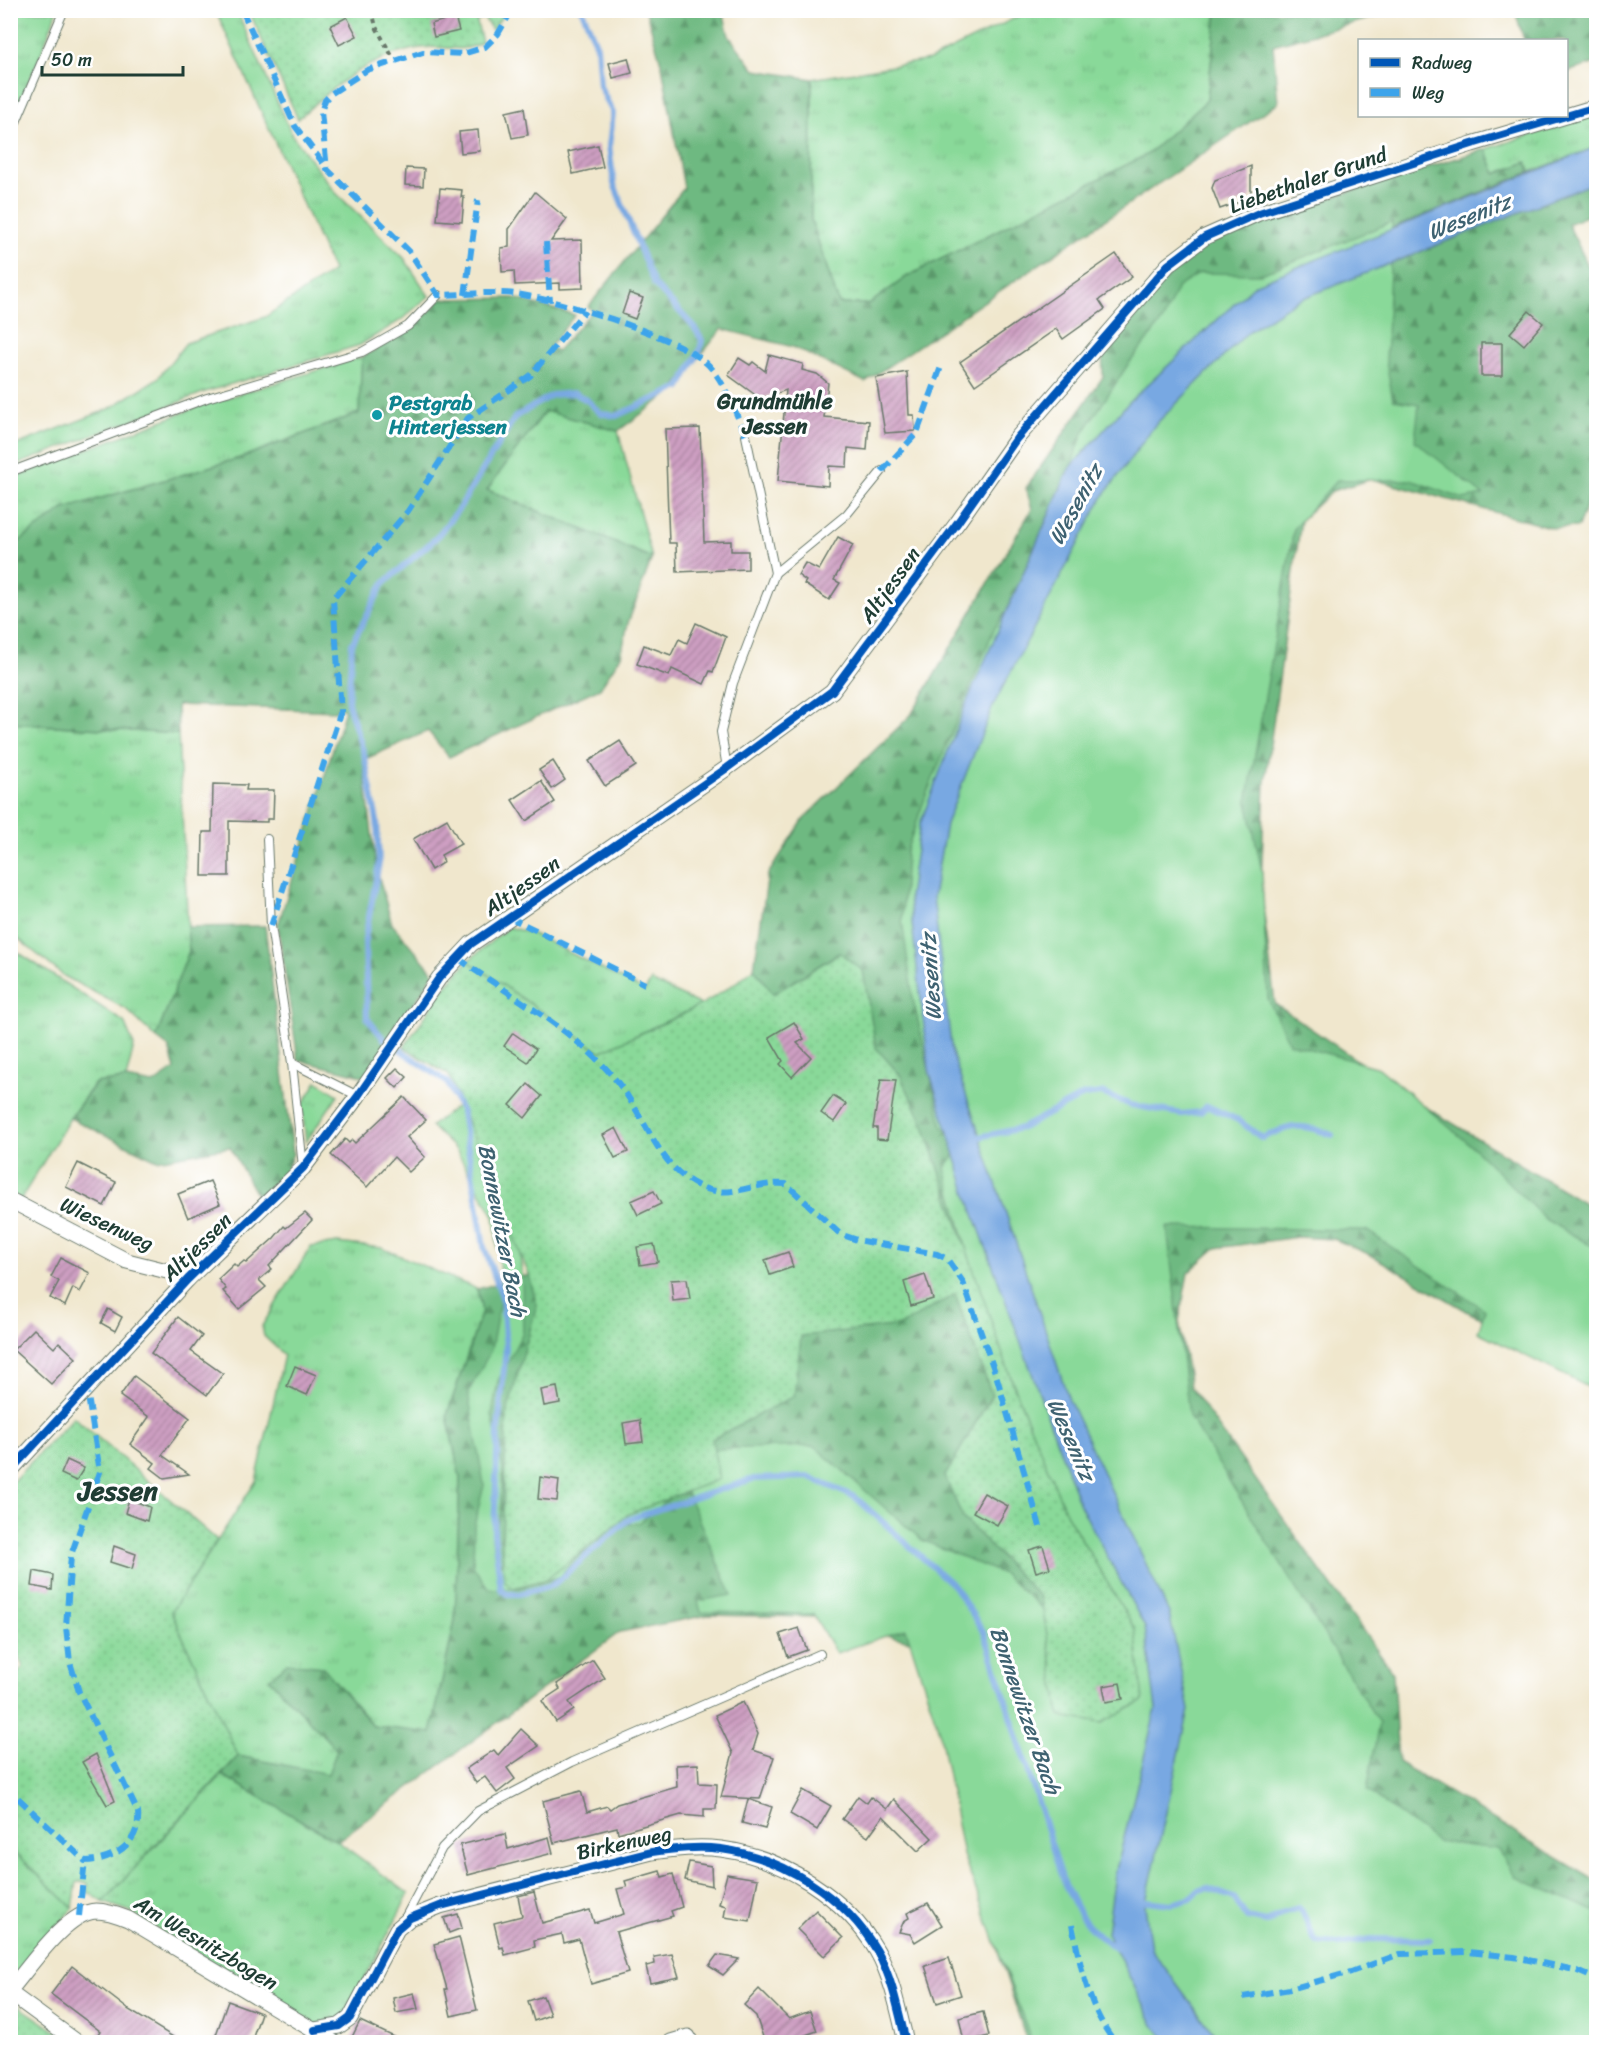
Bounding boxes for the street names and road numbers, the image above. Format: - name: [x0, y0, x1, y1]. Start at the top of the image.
- street label: Liebethaler Grund: [1224, 135, 1394, 225]
- street label: Altjessen: [848, 538, 931, 632]
- street label: Altjessen: [474, 845, 569, 927]
- street label: Wiesenweg: [54, 1186, 161, 1262]
- street label: Altjessen: [152, 1203, 242, 1292]
- street label: Birkenweg: [573, 1814, 675, 1872]
- street label: Am Wesnitzbogen: [126, 1884, 286, 2001]

